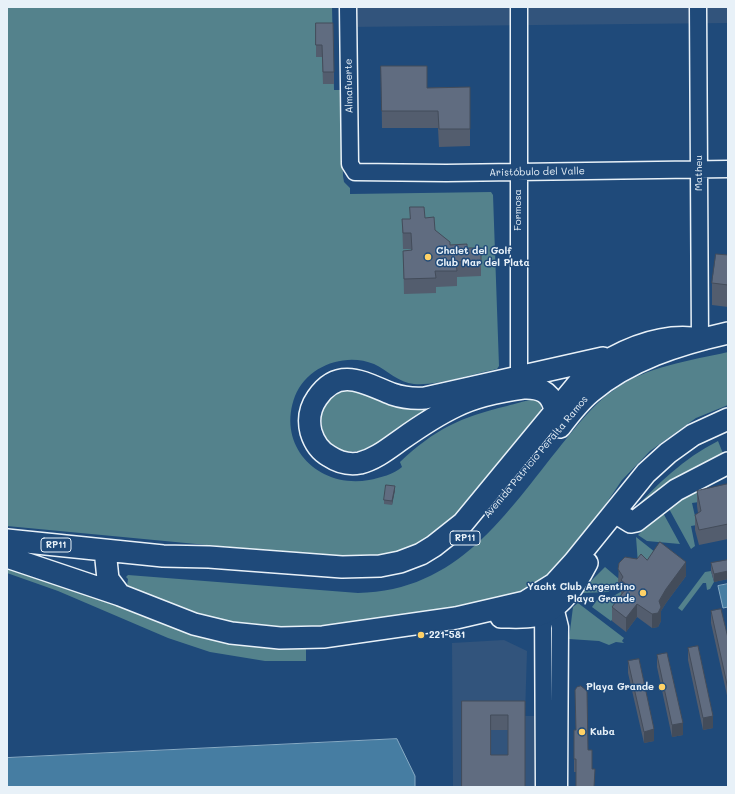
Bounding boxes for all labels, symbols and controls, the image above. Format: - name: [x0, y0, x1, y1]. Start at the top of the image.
- street label: Almafuerte: [343, 59, 355, 113]
- street label: Matheu: [693, 155, 705, 191]
- street label: Aristóbulo del Valle: [489, 165, 585, 179]
- street label: Formosa: [512, 189, 524, 231]
- place label: Chalet del Golf Club Mar del Plata: [436, 245, 530, 268]
- marker: Chalet del Golf Club Mar del Plata: [423, 252, 433, 262]
- street label: Avenida Patricio Peralta Ramos: [481, 393, 591, 521]
- road number: RP11: [450, 531, 480, 545]
- road number: RP11: [41, 538, 71, 552]
- place label: Yacht Club Argentino Playa Grande: [527, 581, 635, 604]
- marker: Yacht Club Argentino Playa Grande: [638, 588, 648, 598]
- place label: 221-581: [429, 629, 465, 641]
- marker: 221-581: [416, 630, 426, 640]
- place label: Playa Grande: [586, 681, 654, 693]
- marker: Playa Grande: [657, 682, 667, 692]
- place label: Kuba: [590, 726, 615, 738]
- marker: Kuba: [577, 727, 587, 737]

